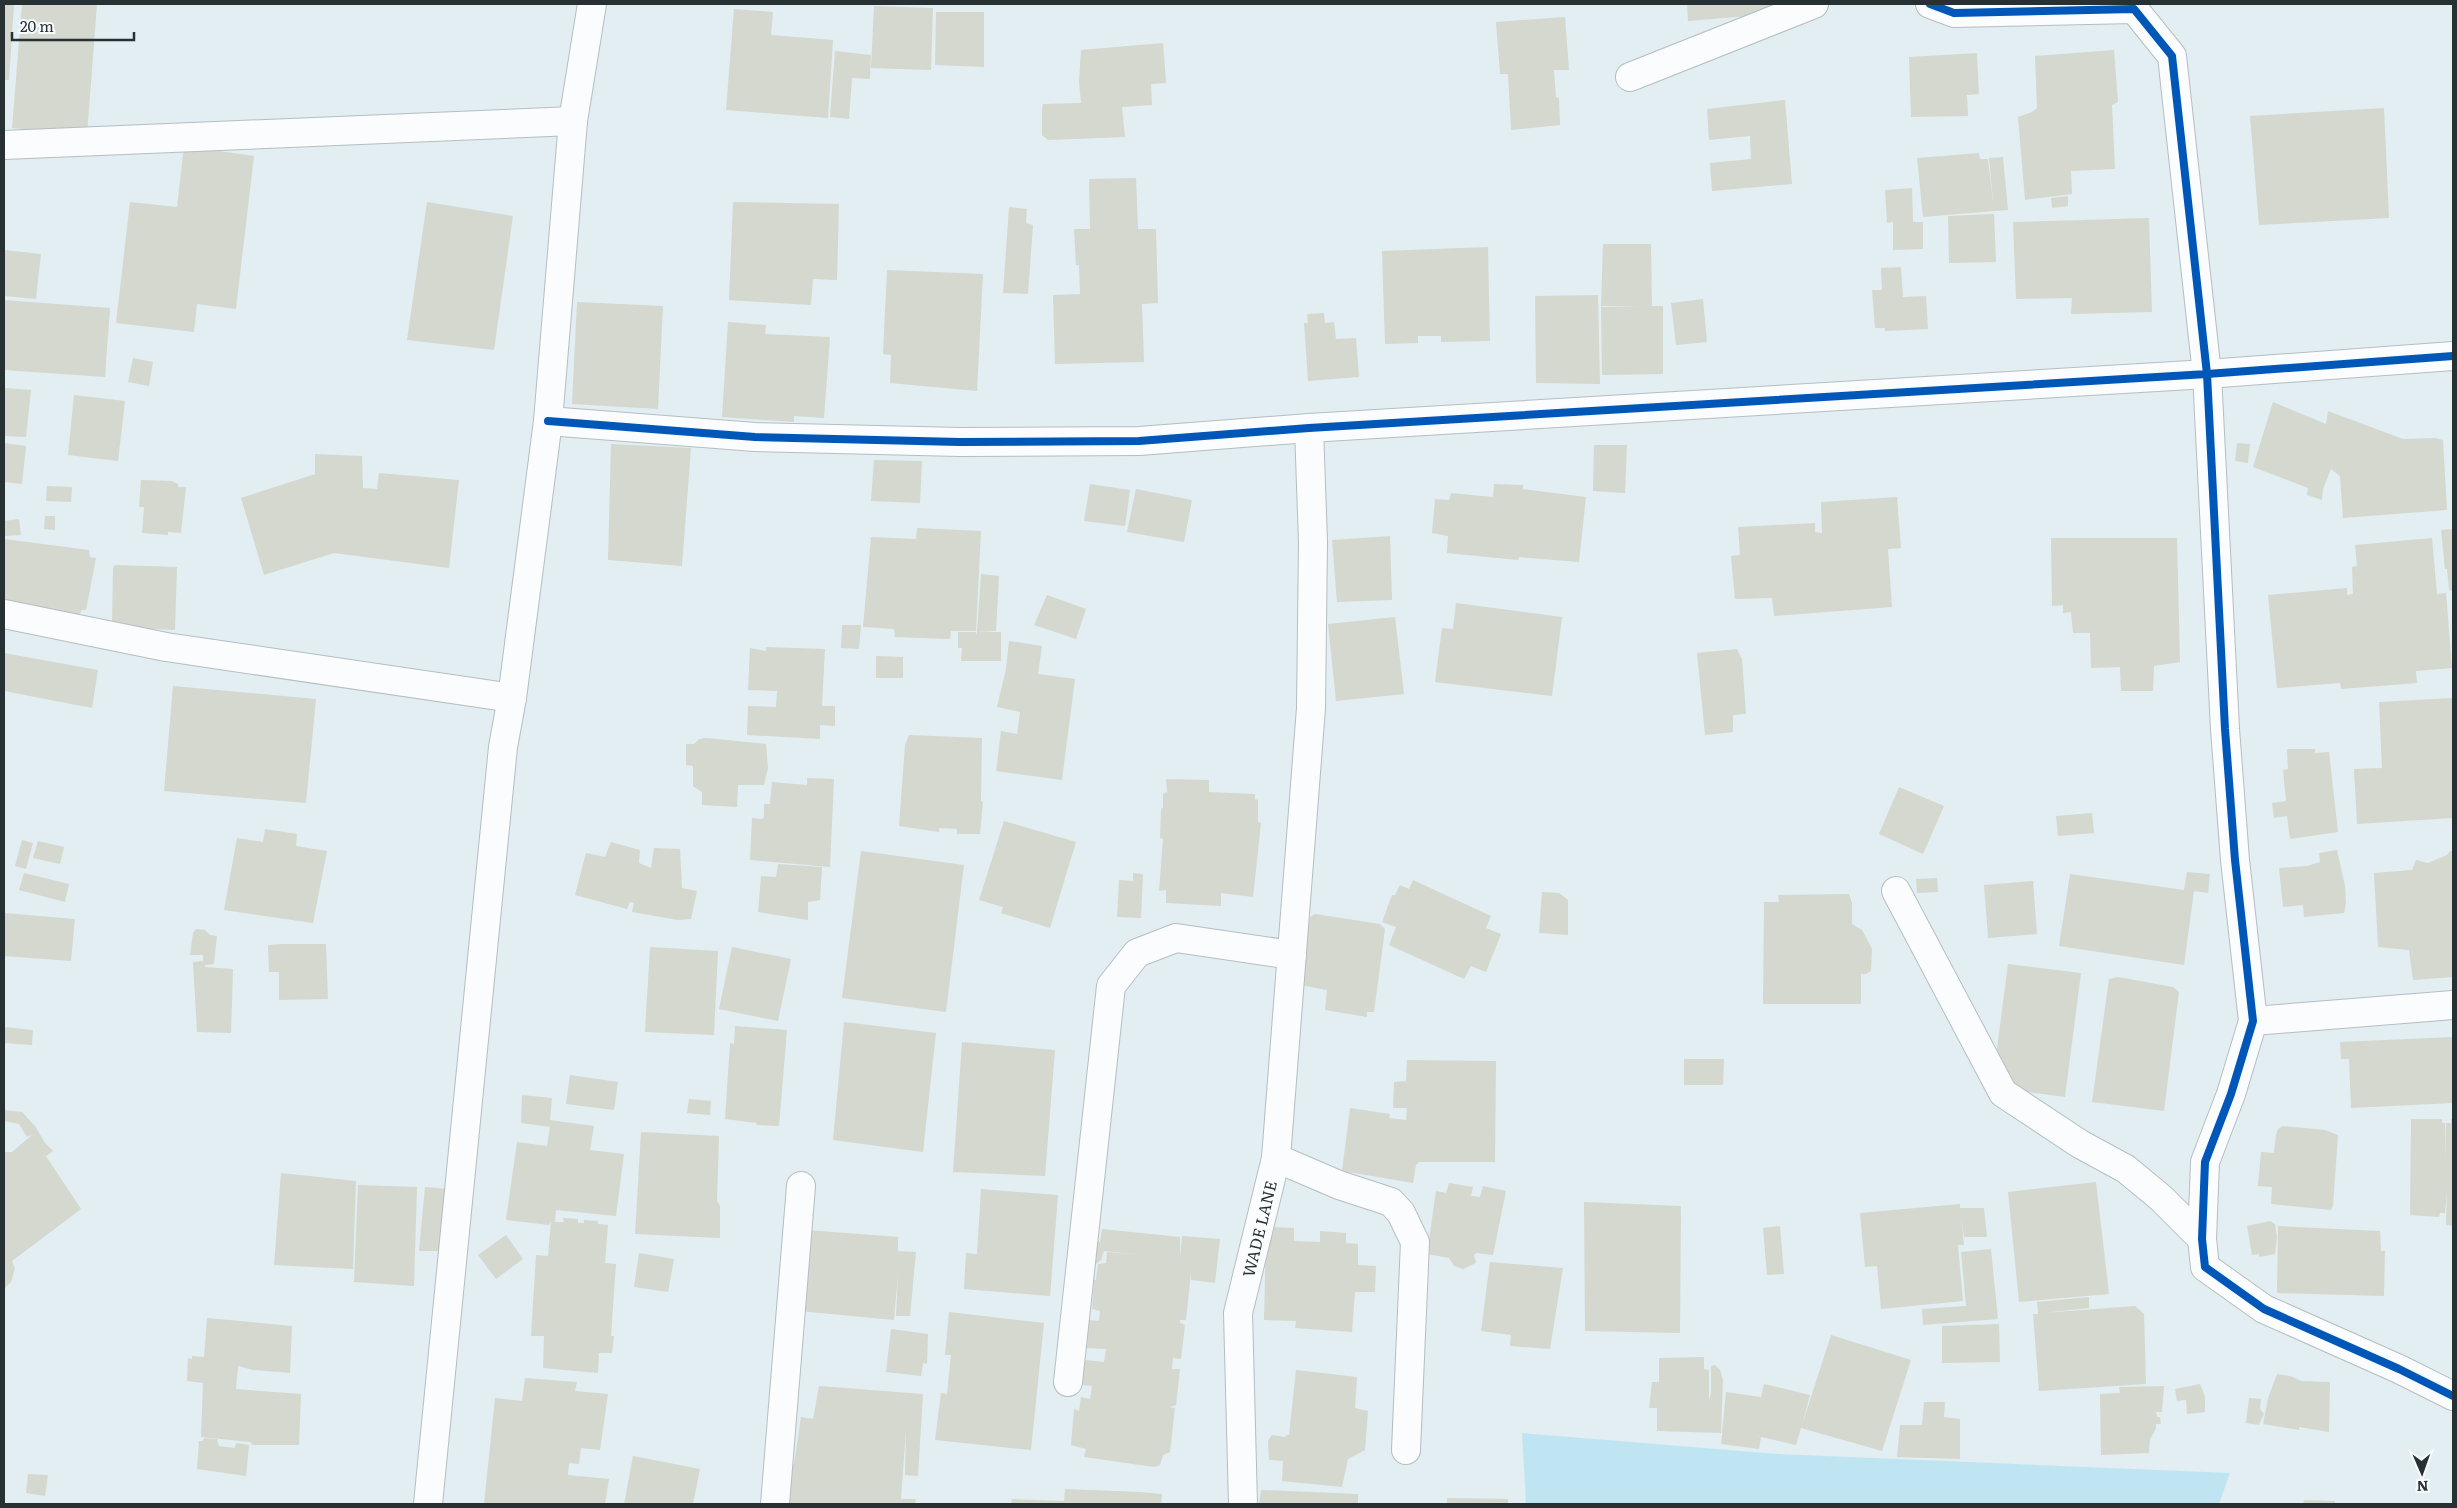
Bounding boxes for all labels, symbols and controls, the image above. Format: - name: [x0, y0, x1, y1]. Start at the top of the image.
- scale bar: [12, 10, 135, 42]
- text: 20 m: [20, 14, 54, 37]
- street label: WADE LANE: [1235, 1178, 1282, 1279]
- north arrow: [2397, 1448, 2447, 1498]
- text: N: [2416, 1477, 2429, 1497]

